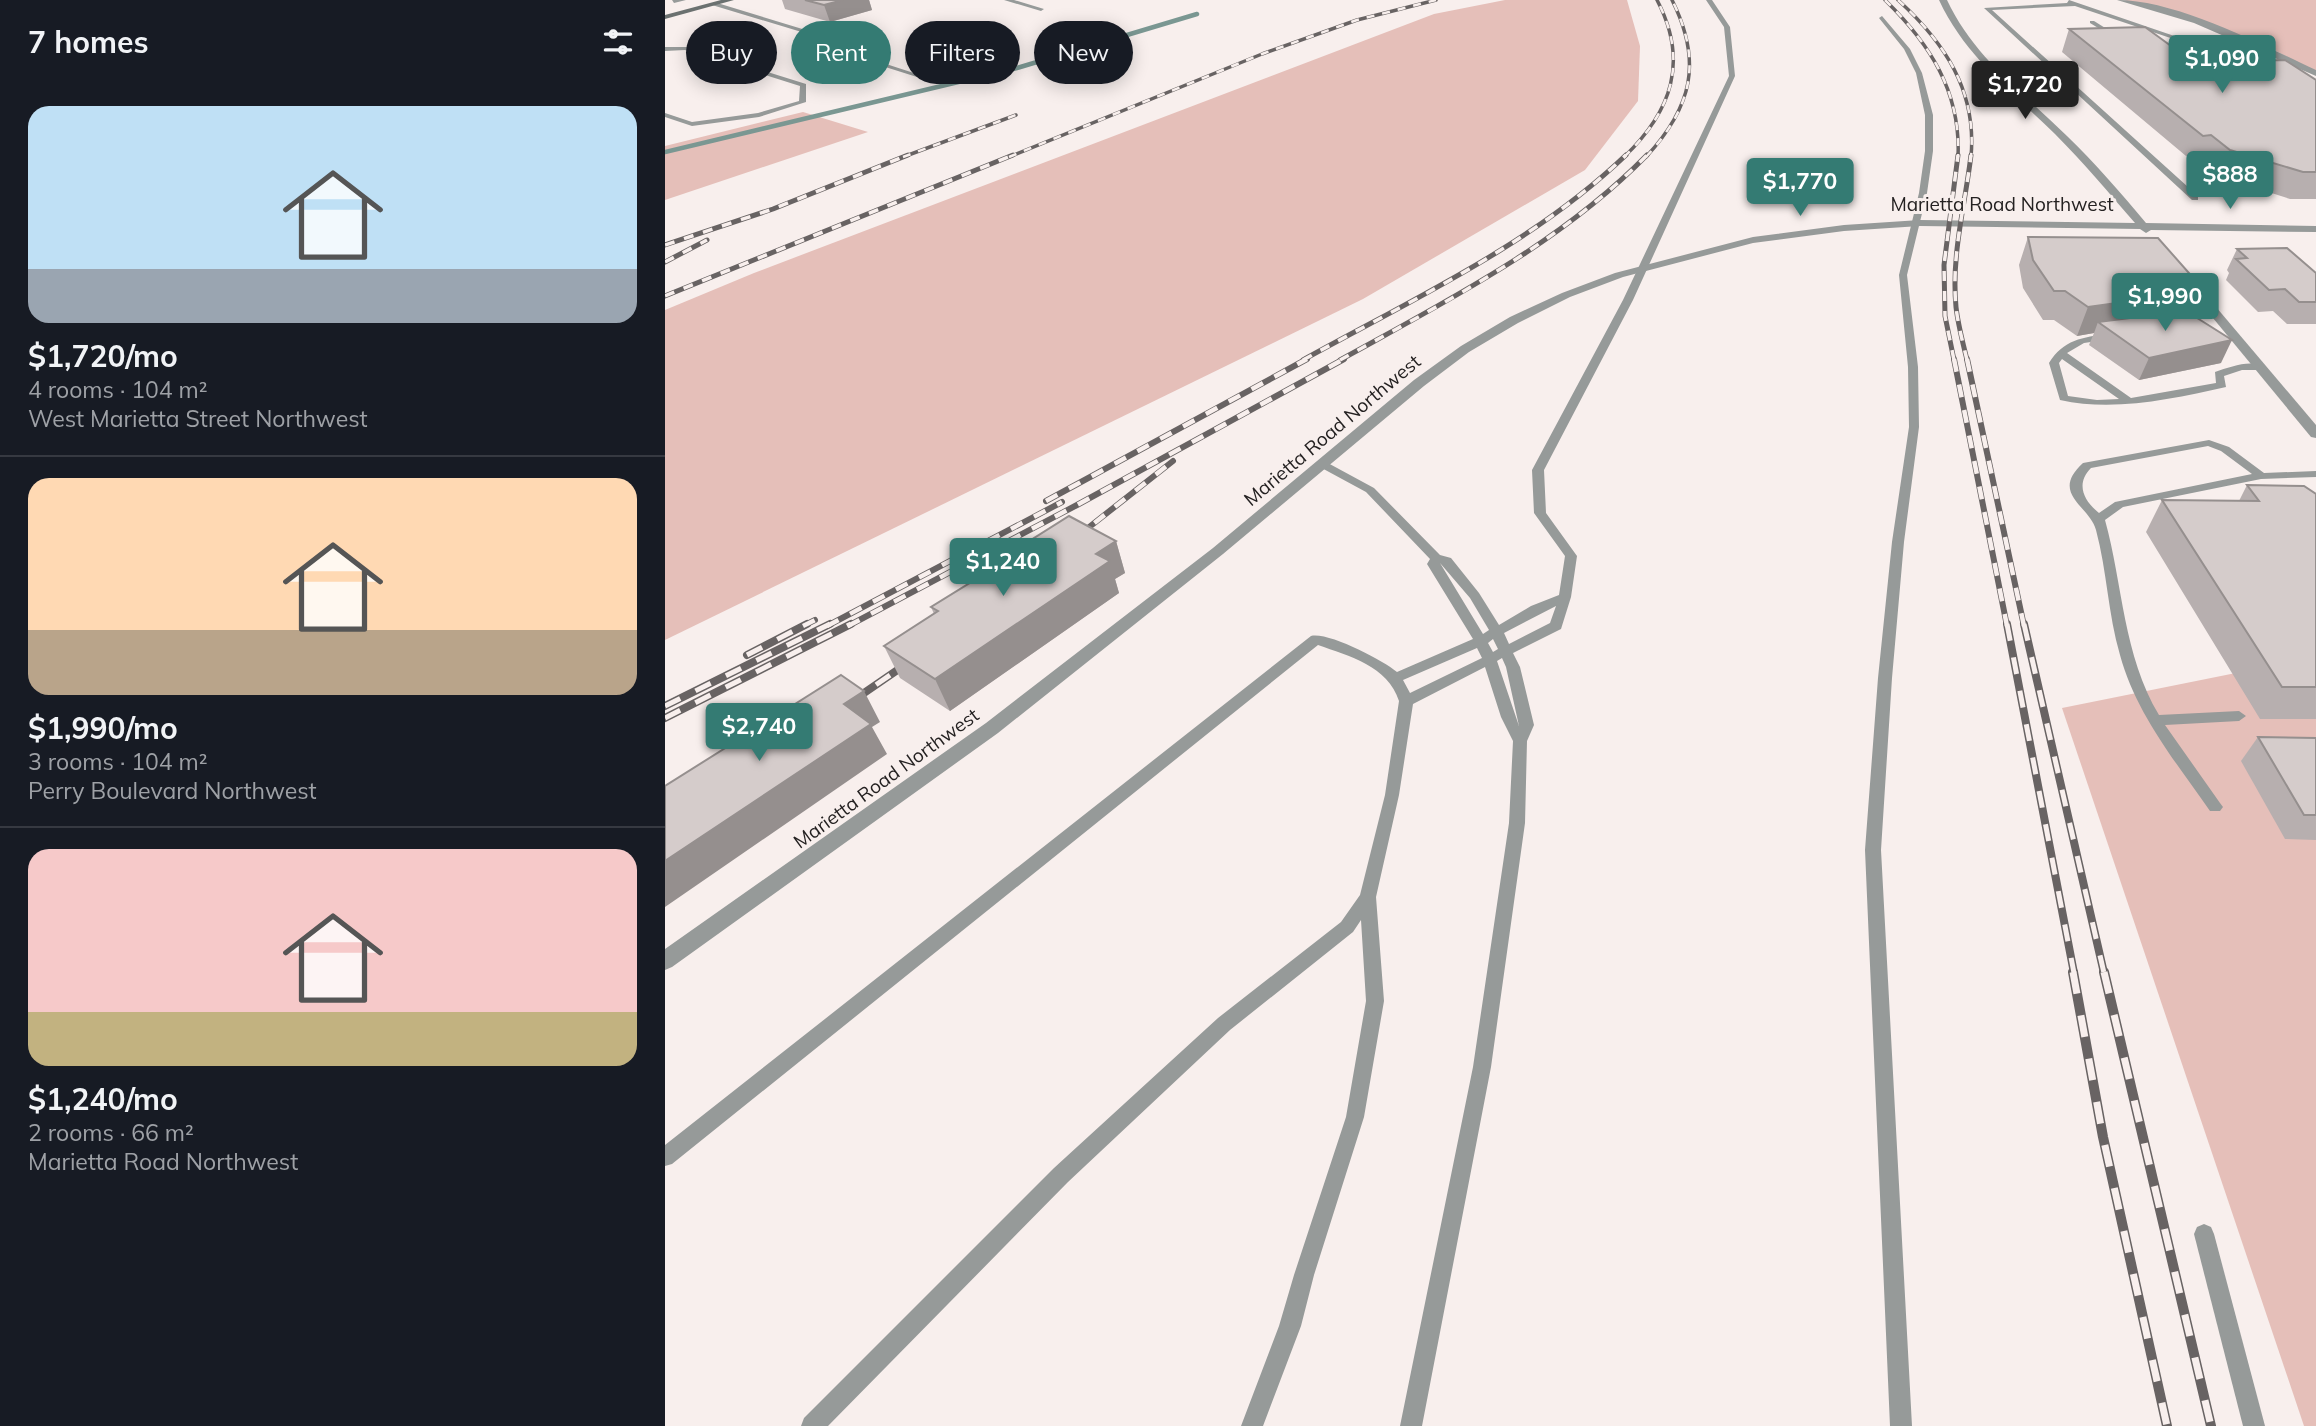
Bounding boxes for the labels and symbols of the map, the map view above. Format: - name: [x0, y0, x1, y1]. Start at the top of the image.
- pin: $1,090: [2165, 36, 2279, 95]
- pin: $1,720: [1968, 61, 2082, 121]
- pin: $888: [2189, 152, 2271, 211]
- pin: $1,770: [1743, 158, 1857, 218]
- street label: Marietta Road Northwest: [1890, 192, 2114, 216]
- pin: $1,990: [2108, 274, 2222, 333]
- street label: Marietta Road Northwest: [1239, 349, 1425, 511]
- pin: $1,240: [946, 538, 1060, 598]
- street label: Marietta Road Northwest: [789, 702, 984, 853]
- pin: $2,740: [702, 704, 816, 763]

